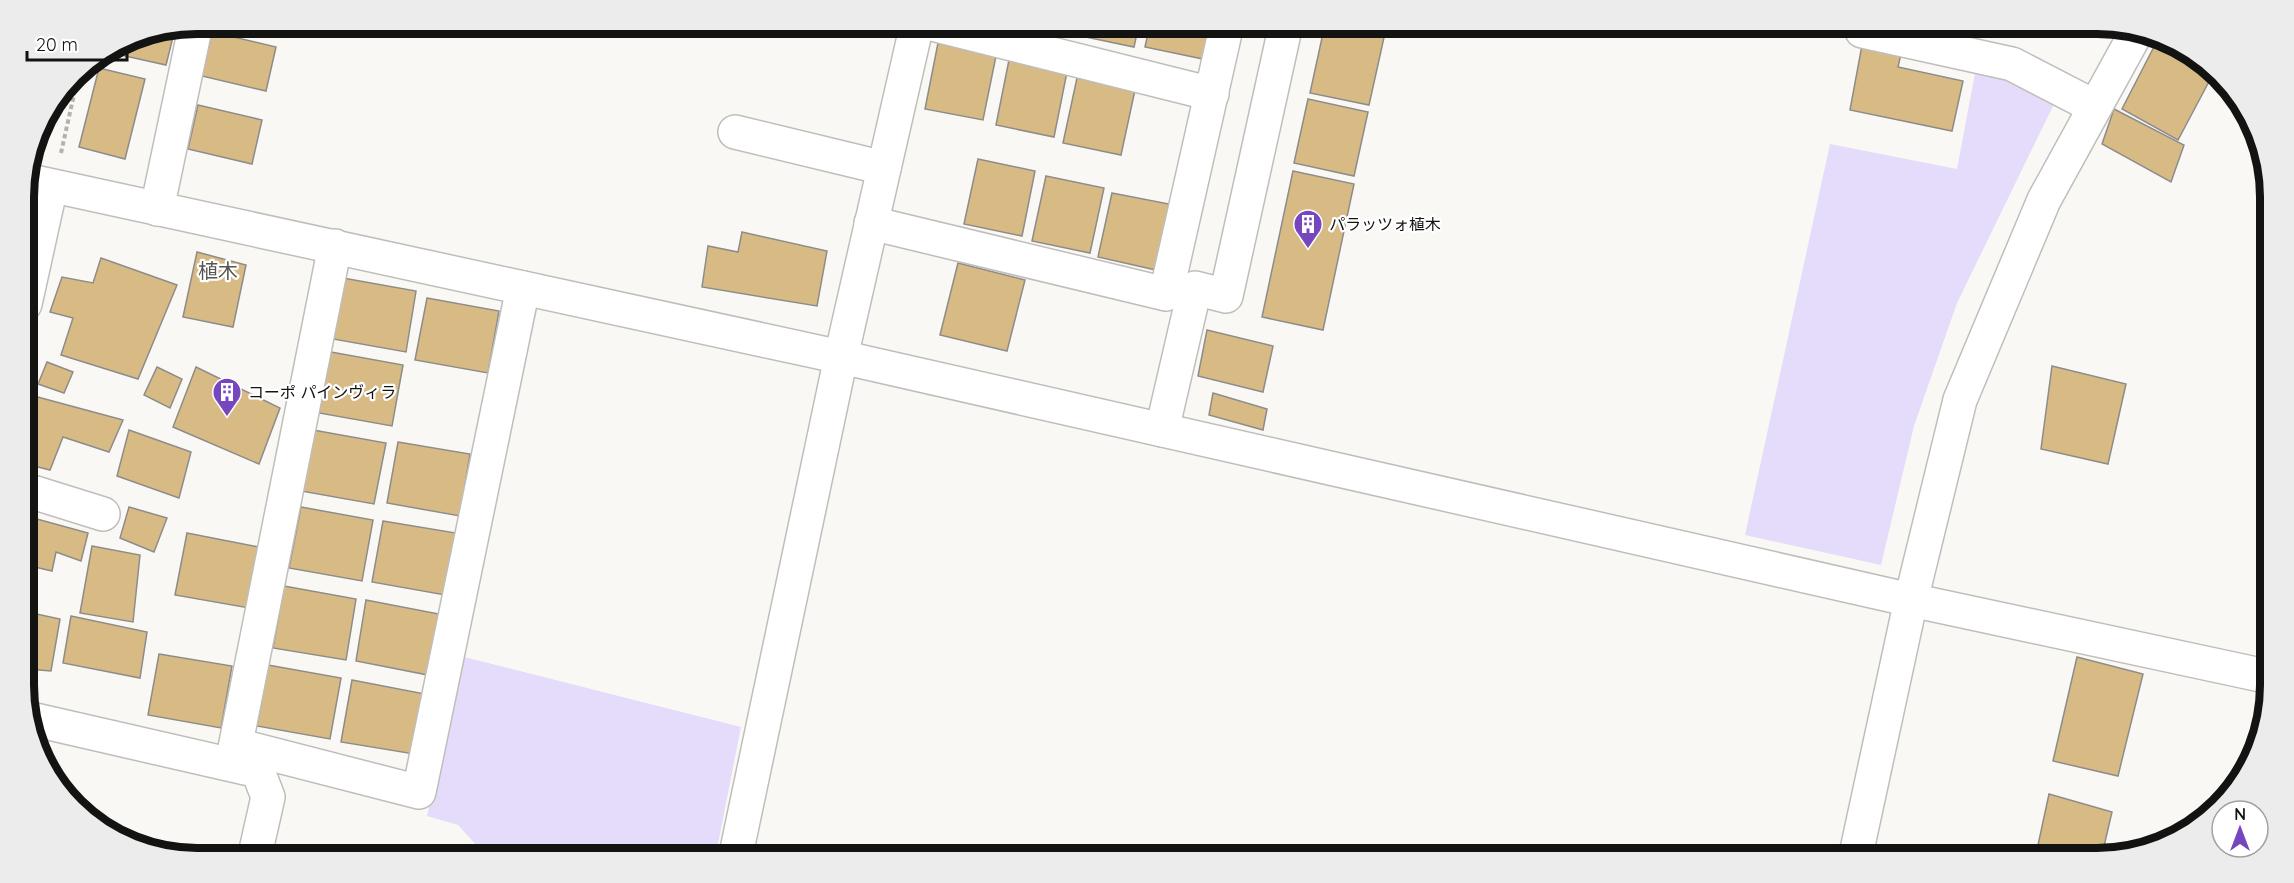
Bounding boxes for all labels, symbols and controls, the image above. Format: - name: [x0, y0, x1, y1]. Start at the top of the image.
- scale bar: [27, 24, 128, 62]
- text: 20 m: [36, 33, 78, 56]
- building icon: パラッツォ植木: [1292, 208, 1324, 250]
- place label: パラッツォ植木: [1329, 214, 1441, 234]
- district label: 植木: [198, 258, 238, 283]
- building icon: コーポ パインヴィラ: [211, 376, 243, 418]
- place label: コーポ パインヴィラ: [248, 382, 396, 402]
- north arrow: [2210, 799, 2270, 859]
- text: N: [2234, 804, 2246, 824]

